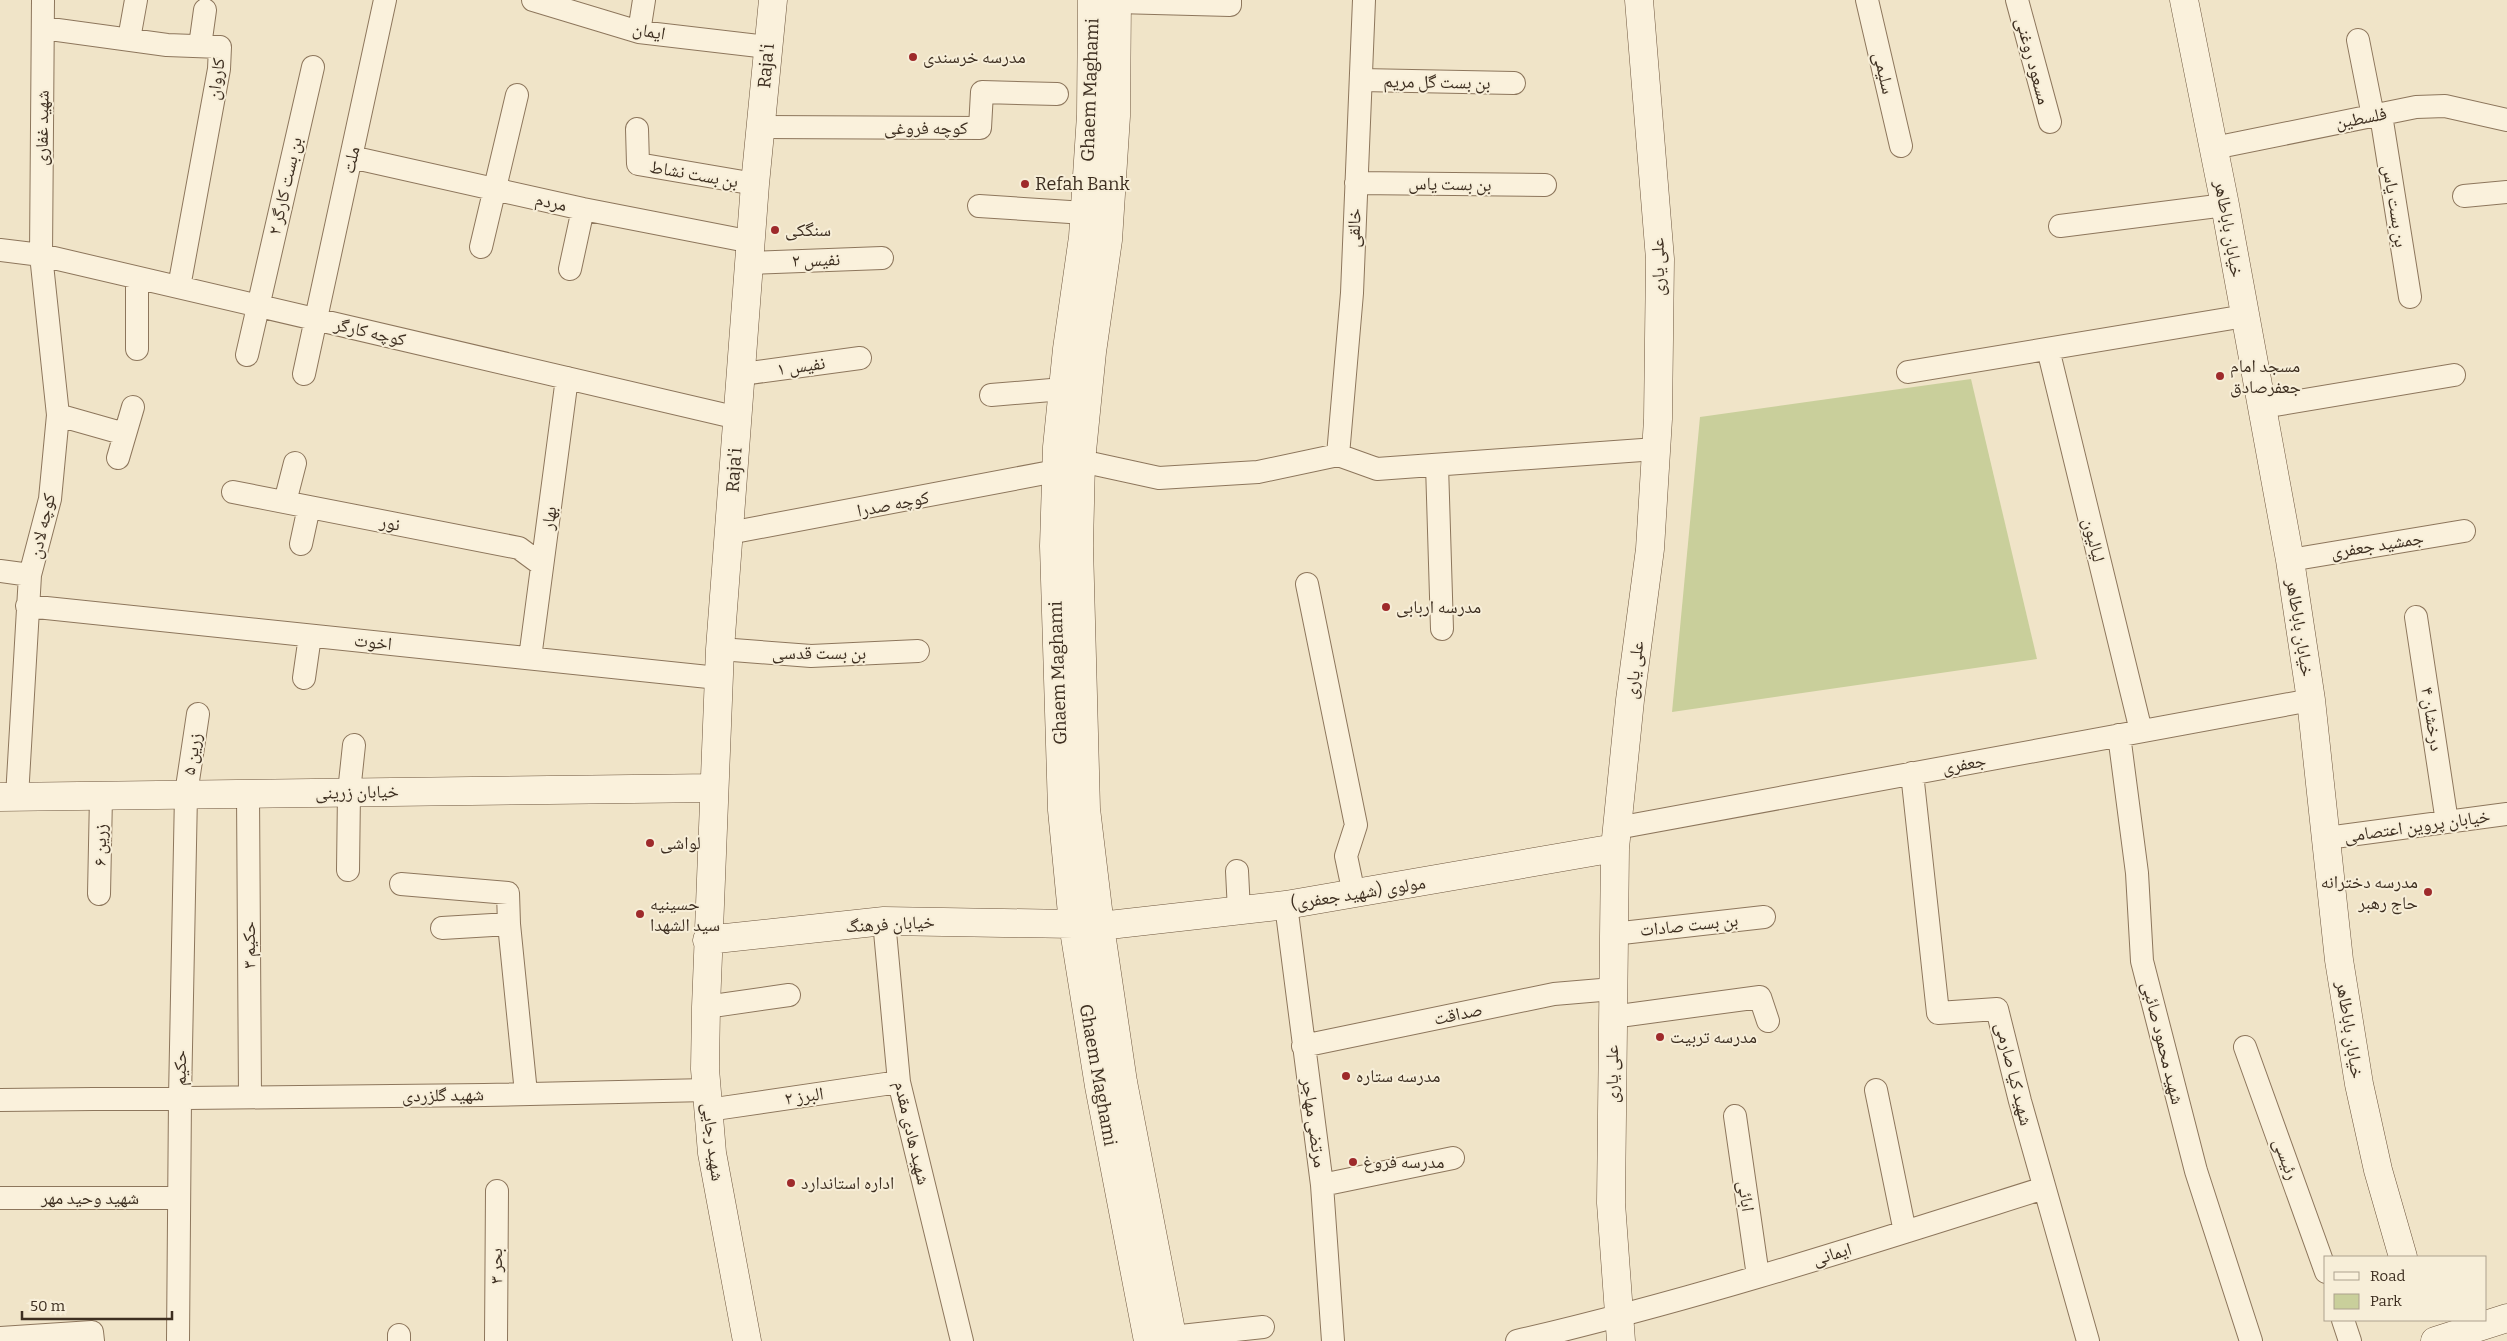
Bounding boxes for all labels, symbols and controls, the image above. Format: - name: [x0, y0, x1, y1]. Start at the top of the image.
- street label: مسعود روغنی: [2011, 15, 2055, 107]
- street label: ایمان: [631, 17, 667, 45]
- street label: Ghaem Maghami: [1076, 18, 1104, 162]
- street label: Raja'i: [753, 43, 779, 89]
- place label: مدرسه خرسندی: [923, 46, 1026, 68]
- street label: سلیمی: [1868, 50, 1900, 96]
- marker: مدرسه خرسندی: [907, 51, 919, 63]
- street label: کاروان: [202, 56, 230, 101]
- street label: بن بست گل مریم: [1383, 70, 1491, 95]
- street label: شهید غفاری: [30, 90, 54, 166]
- street label: فلسطین: [2333, 102, 2389, 134]
- street label: کوچه فروغی: [884, 117, 968, 139]
- street label: بن بست کارگر ۲: [263, 135, 307, 237]
- street label: ملت: [337, 144, 365, 176]
- street label: بن بست نشاط: [648, 155, 740, 193]
- street label: بن بست یاس: [2378, 163, 2412, 249]
- street label: بن بست یاس: [1408, 172, 1492, 196]
- place label: Refah Bank: [1035, 173, 1131, 195]
- marker: Refah Bank: [1019, 178, 1031, 190]
- street label: خیابان باباطاهر: [2209, 178, 2248, 279]
- street label: مردم: [533, 188, 569, 217]
- street label: خالقی: [1342, 208, 1366, 248]
- place label: سنگکی: [785, 219, 831, 241]
- marker: سنگکی: [769, 224, 781, 236]
- street label: علی یاری: [1646, 238, 1670, 296]
- street label: نفیس ۲: [791, 248, 841, 272]
- street label: کوچه کارگر: [331, 313, 408, 351]
- street label: نفیس ‍۱: [776, 352, 827, 380]
- place label: مسجد امام جعفرصادق: [2230, 355, 2301, 398]
- marker: مسجد امام جعفرصادق: [2214, 370, 2226, 382]
- street label: Raja'i: [721, 447, 747, 493]
- street label: کوچه صدرا: [855, 486, 931, 522]
- street label: کوچه لادن: [24, 491, 60, 561]
- street label: بهار: [536, 505, 562, 532]
- street label: نور: [377, 510, 402, 536]
- street label: لیالیون: [2078, 516, 2110, 564]
- street label: جمشید جعفری: [2329, 527, 2425, 563]
- street label: خیابان باباطاهر: [2281, 577, 2319, 678]
- place label: مدرسه اربابی: [1396, 596, 1481, 618]
- street label: Ghaem Maghami: [1044, 601, 1072, 745]
- marker: مدرسه اربابی: [1380, 601, 1392, 613]
- street label: اخوت: [353, 629, 393, 655]
- street label: علی یاری: [1620, 640, 1648, 700]
- street label: بن بست قدسی: [772, 642, 866, 664]
- street label: درخشان ۴: [2416, 685, 2448, 753]
- street label: زرین ۵: [178, 731, 206, 777]
- street label: جعفری: [1940, 749, 1988, 779]
- street label: خیابان زرینی: [315, 780, 399, 804]
- street label: خیابان پروین اعتصامی: [2343, 805, 2491, 847]
- street label: زرین ۶: [89, 824, 111, 866]
- place label: لواشی: [660, 832, 701, 854]
- marker: لواشی: [644, 837, 656, 849]
- street label: مولوی (شهید جعفری): [1289, 871, 1427, 915]
- place label: مدرسه دخترانه حاج رهبر: [2321, 871, 2418, 915]
- marker: مدرسه دخترانه حاج رهبر: [2422, 886, 2434, 898]
- place label: حسینیه سید الشهدا: [650, 893, 720, 936]
- marker: حسینیه سید الشهدا: [634, 908, 646, 920]
- street label: بن بست صادات: [1639, 909, 1739, 941]
- street label: خیابان فرهنگ: [845, 911, 935, 937]
- street label: حکیم ۳: [238, 921, 261, 969]
- street label: شهید محمود صائبی: [2137, 979, 2189, 1107]
- street label: خیابان باباطاهر: [2331, 979, 2369, 1080]
- street label: صداقت: [1432, 998, 1484, 1030]
- street label: Ghaem Maghami: [1075, 1002, 1121, 1148]
- street label: شهید کیا صارمی: [1991, 1020, 2037, 1128]
- place label: مدرسه تربیت: [1670, 1026, 1757, 1048]
- marker: مدرسه تربیت: [1654, 1031, 1666, 1043]
- street label: علی یاری: [1601, 1045, 1623, 1103]
- street label: حکیم: [169, 1050, 192, 1086]
- place label: مدرسه ستاره: [1356, 1065, 1440, 1087]
- marker: مدرسه ستاره: [1340, 1070, 1352, 1082]
- street label: مرتضی مهاجر: [1297, 1076, 1331, 1169]
- street label: شهید هادی مقدم: [888, 1079, 935, 1187]
- street label: البرز ۲: [783, 1082, 825, 1110]
- street label: شهید گلزردی: [402, 1083, 484, 1107]
- street label: شهید رجایی: [697, 1102, 729, 1182]
- street label: رئیسی: [2268, 1135, 2304, 1183]
- place label: مدرسه فروغ: [1363, 1151, 1444, 1173]
- marker: مدرسه فروغ: [1347, 1156, 1359, 1168]
- place label: اداره استاندارد: [801, 1172, 894, 1194]
- marker: اداره استاندارد: [785, 1177, 797, 1189]
- street label: ابائی: [1733, 1179, 1759, 1213]
- street label: شهید وحید مهر: [40, 1187, 139, 1209]
- street label: ایمانی: [1810, 1238, 1854, 1270]
- street label: بحر ۳: [485, 1248, 507, 1284]
- legend: [2324, 1256, 2487, 1321]
- text: Road: [2370, 1267, 2405, 1285]
- scale bar: [22, 1288, 172, 1320]
- text: Park: [2370, 1292, 2402, 1310]
- text: 50 m: [30, 1297, 66, 1315]

